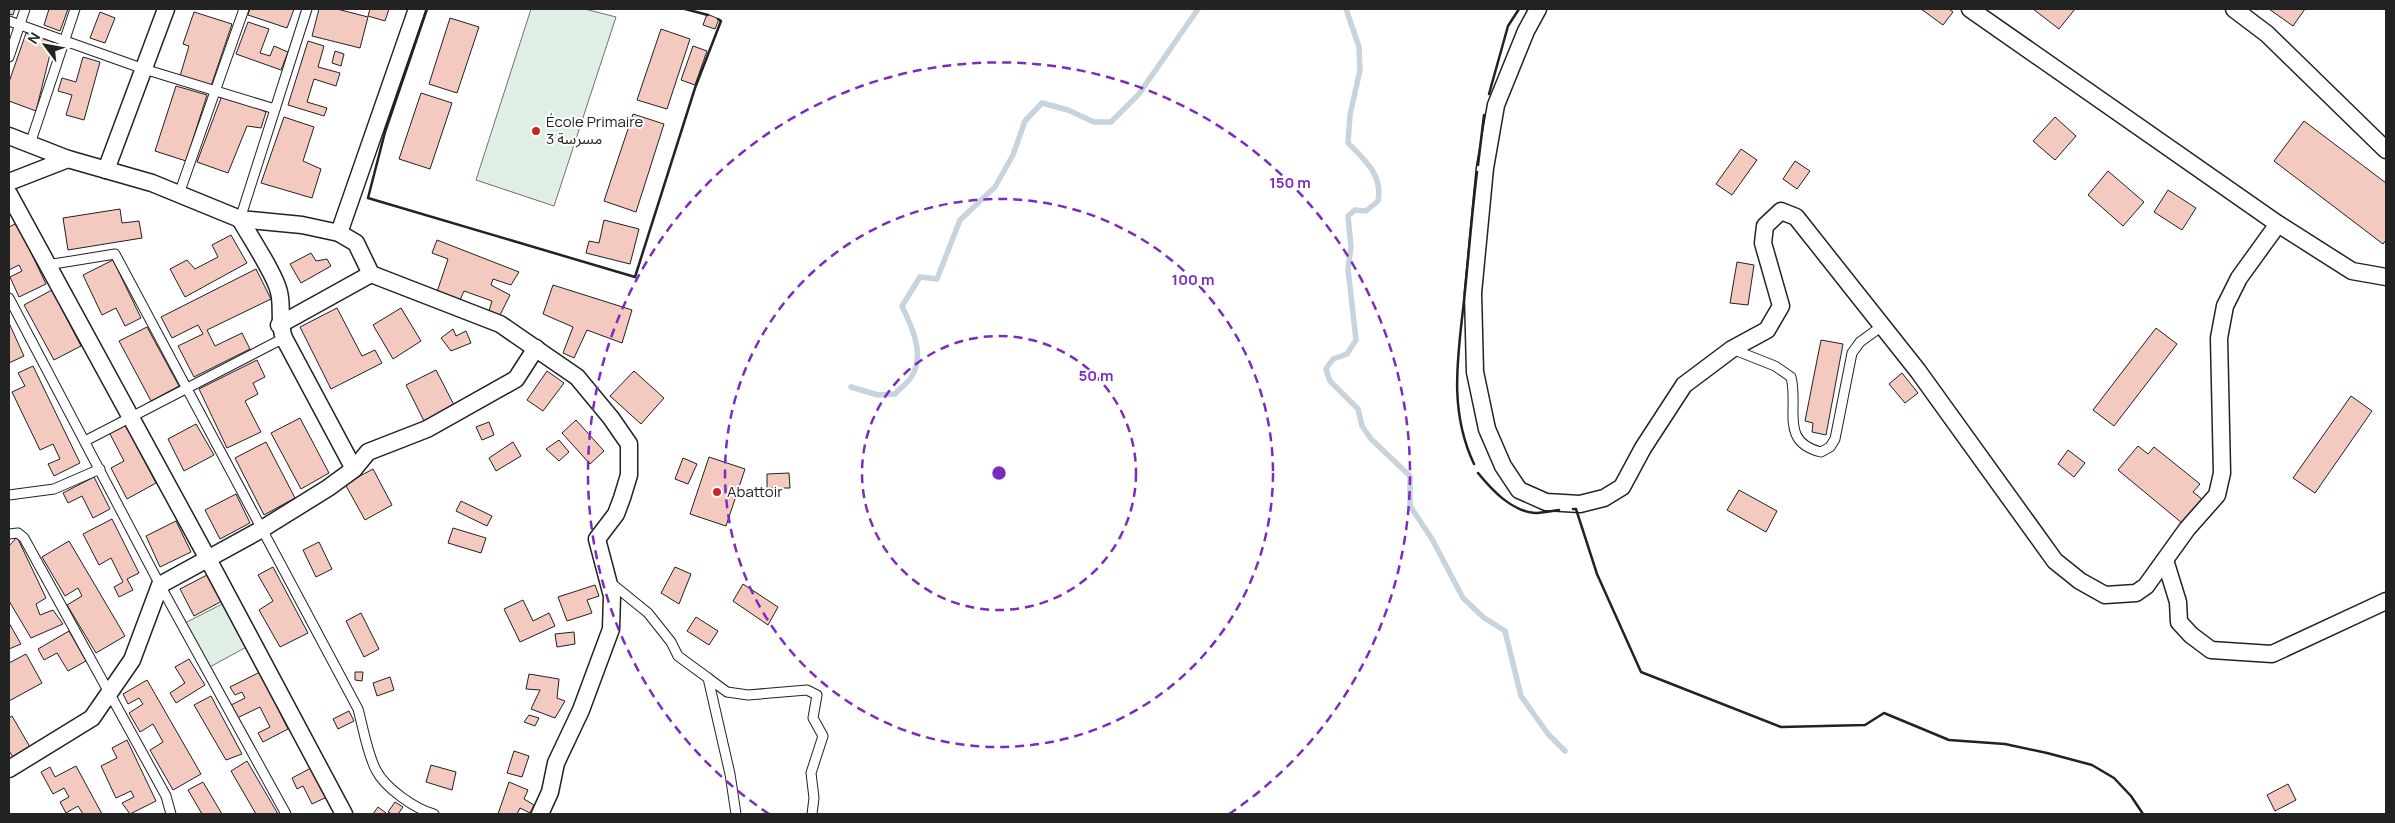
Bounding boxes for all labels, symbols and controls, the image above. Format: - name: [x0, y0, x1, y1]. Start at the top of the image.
- north arrow: [20, 20, 70, 70]
- text: N: [23, 29, 44, 47]
- place label: École Primaire 3 مسرسة: [546, 111, 644, 149]
- marker: École Primaire 3 مسرسة: [530, 125, 542, 137]
- text: 150 m: [1269, 172, 1311, 193]
- text: 100 m: [1172, 269, 1214, 290]
- text: 50 m: [1078, 365, 1114, 386]
- centre of rings: [990, 464, 1008, 482]
- place label: Abattoir: [727, 481, 783, 502]
- marker: Abattoir: [711, 486, 723, 498]

